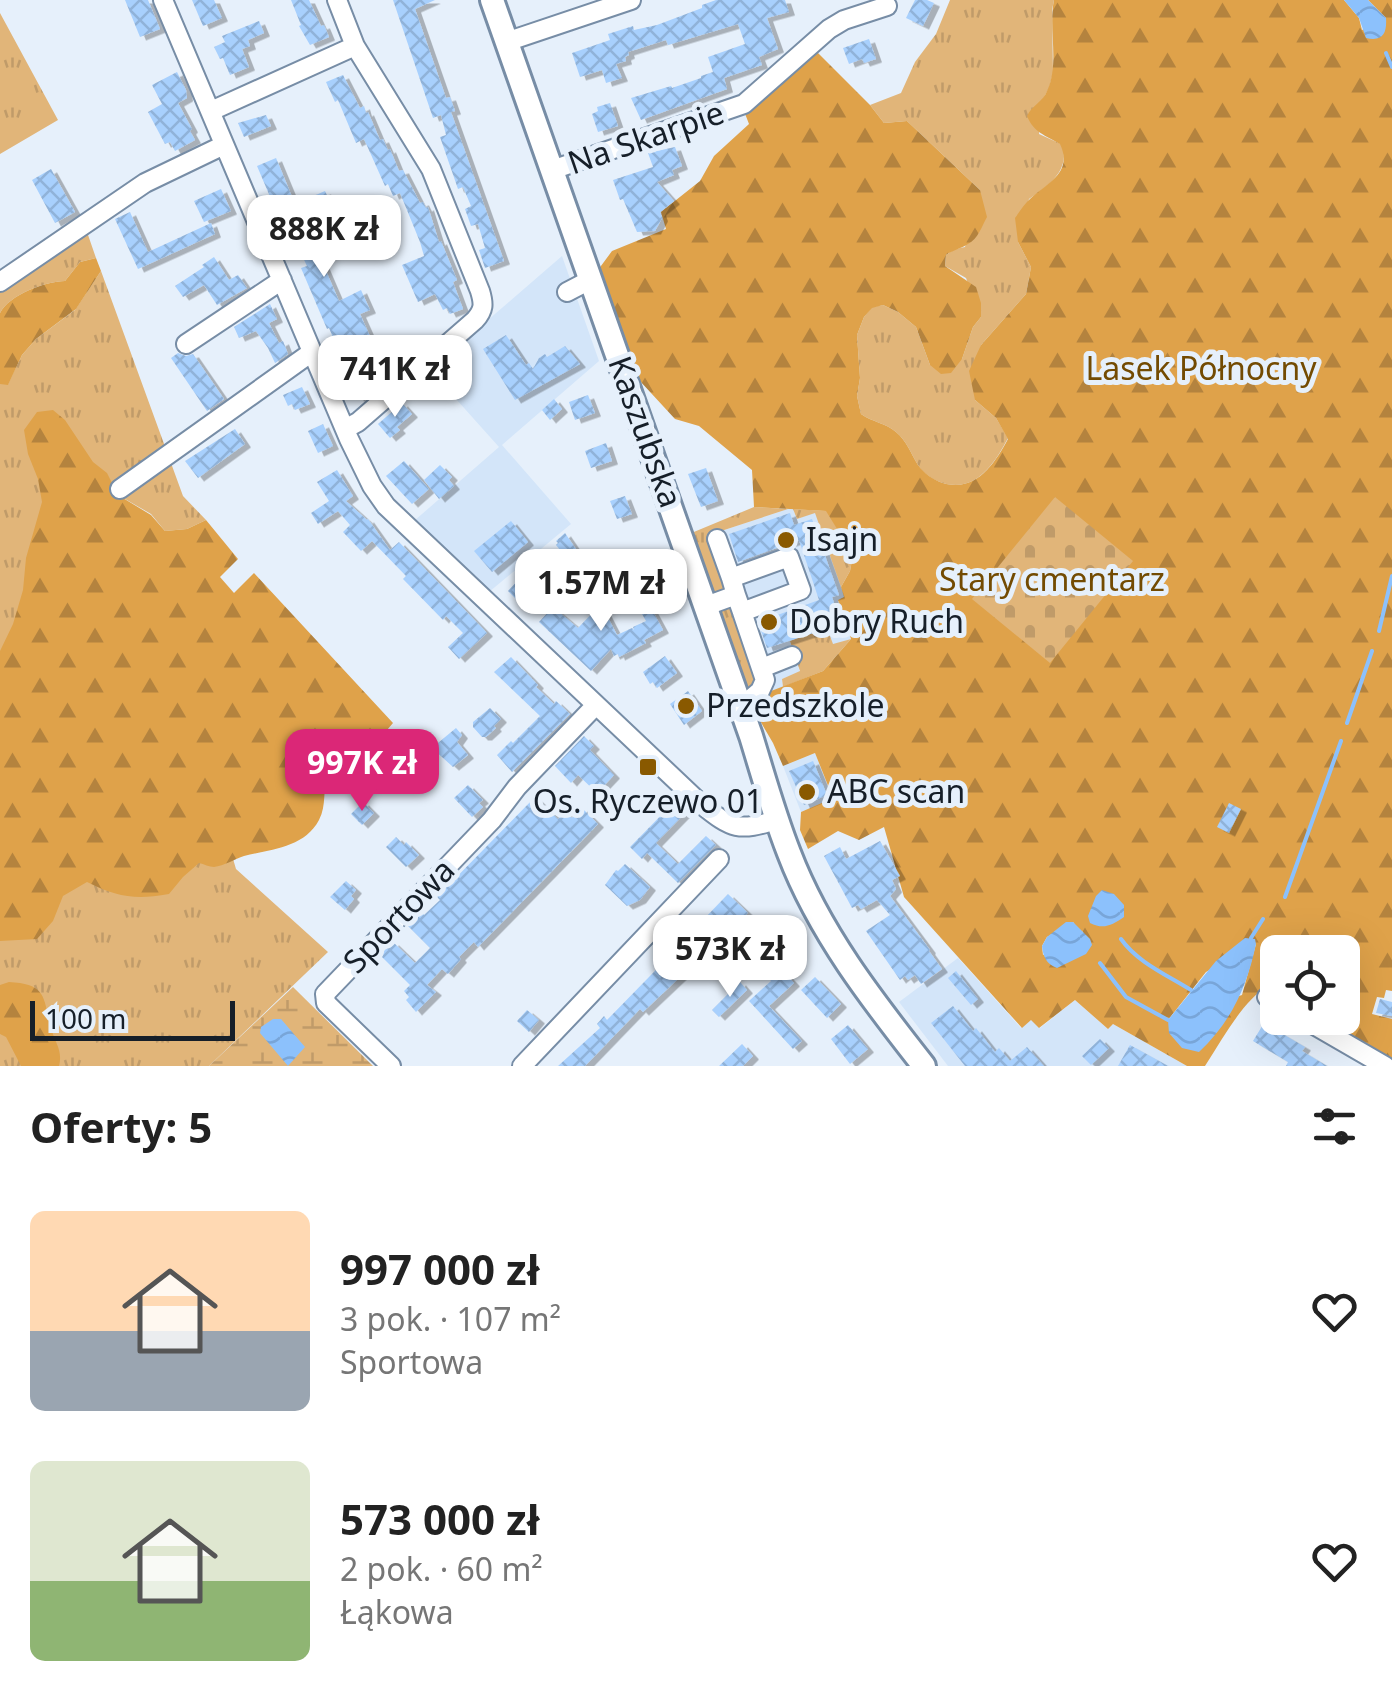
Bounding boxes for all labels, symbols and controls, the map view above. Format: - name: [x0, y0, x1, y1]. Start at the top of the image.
- street label: Na Skarpie: [562, 90, 729, 183]
- pin: 888K zł: [232, 195, 416, 280]
- text: 888K zł: [269, 206, 379, 249]
- pin: 741K zł: [303, 335, 487, 420]
- text: 741K zł: [340, 346, 450, 389]
- park label: Lasek Północny: [1085, 346, 1317, 389]
- street label: Kaszubska: [599, 350, 694, 513]
- place label: Isajn: [806, 517, 878, 560]
- marker: Isajn: [775, 529, 797, 551]
- pin: 1.57M zł: [498, 549, 704, 634]
- park label: Stary cmentarz: [939, 557, 1165, 600]
- text: 1.57M zł: [537, 560, 665, 603]
- place label: Dobry Ruch: [789, 599, 964, 642]
- marker: Dobry Ruch: [758, 611, 780, 633]
- place label: Przedszkole: [706, 683, 884, 726]
- marker: Przedszkole: [675, 695, 697, 717]
- pin: 997K zł: [270, 729, 454, 814]
- text: 997K zł: [307, 740, 417, 783]
- marker: Os. Ryczewo 01: [637, 756, 659, 778]
- place label: ABC scan: [827, 769, 965, 812]
- place label: Os. Ryczewo 01: [533, 779, 763, 822]
- marker: ABC scan: [796, 781, 818, 803]
- street label: Sportowa: [333, 849, 463, 981]
- pin: 573K zł: [638, 915, 822, 1000]
- text: 573K zł: [675, 926, 785, 969]
- map controls: [1260, 935, 1360, 1035]
- button: locate: [1260, 935, 1360, 1035]
- scale bar: [30, 996, 235, 1040]
- text: 100 m: [45, 999, 127, 1037]
- text: Oferty: 5: [30, 1098, 212, 1155]
- icon: filters: [1307, 1099, 1362, 1154]
- text: 997 000 zł: [340, 1240, 540, 1297]
- icon: home: [110, 1251, 230, 1371]
- icon: heart: [1307, 1284, 1362, 1339]
- text: 3 pok. · 107 m²: [340, 1297, 561, 1340]
- text: Sportowa: [340, 1340, 483, 1383]
- text: 573 000 zł: [340, 1490, 540, 1547]
- icon: home: [110, 1501, 230, 1621]
- icon: heart: [1307, 1534, 1362, 1589]
- text: 2 pok. · 60 m²: [340, 1547, 543, 1590]
- text: Łąkowa: [340, 1590, 454, 1633]

